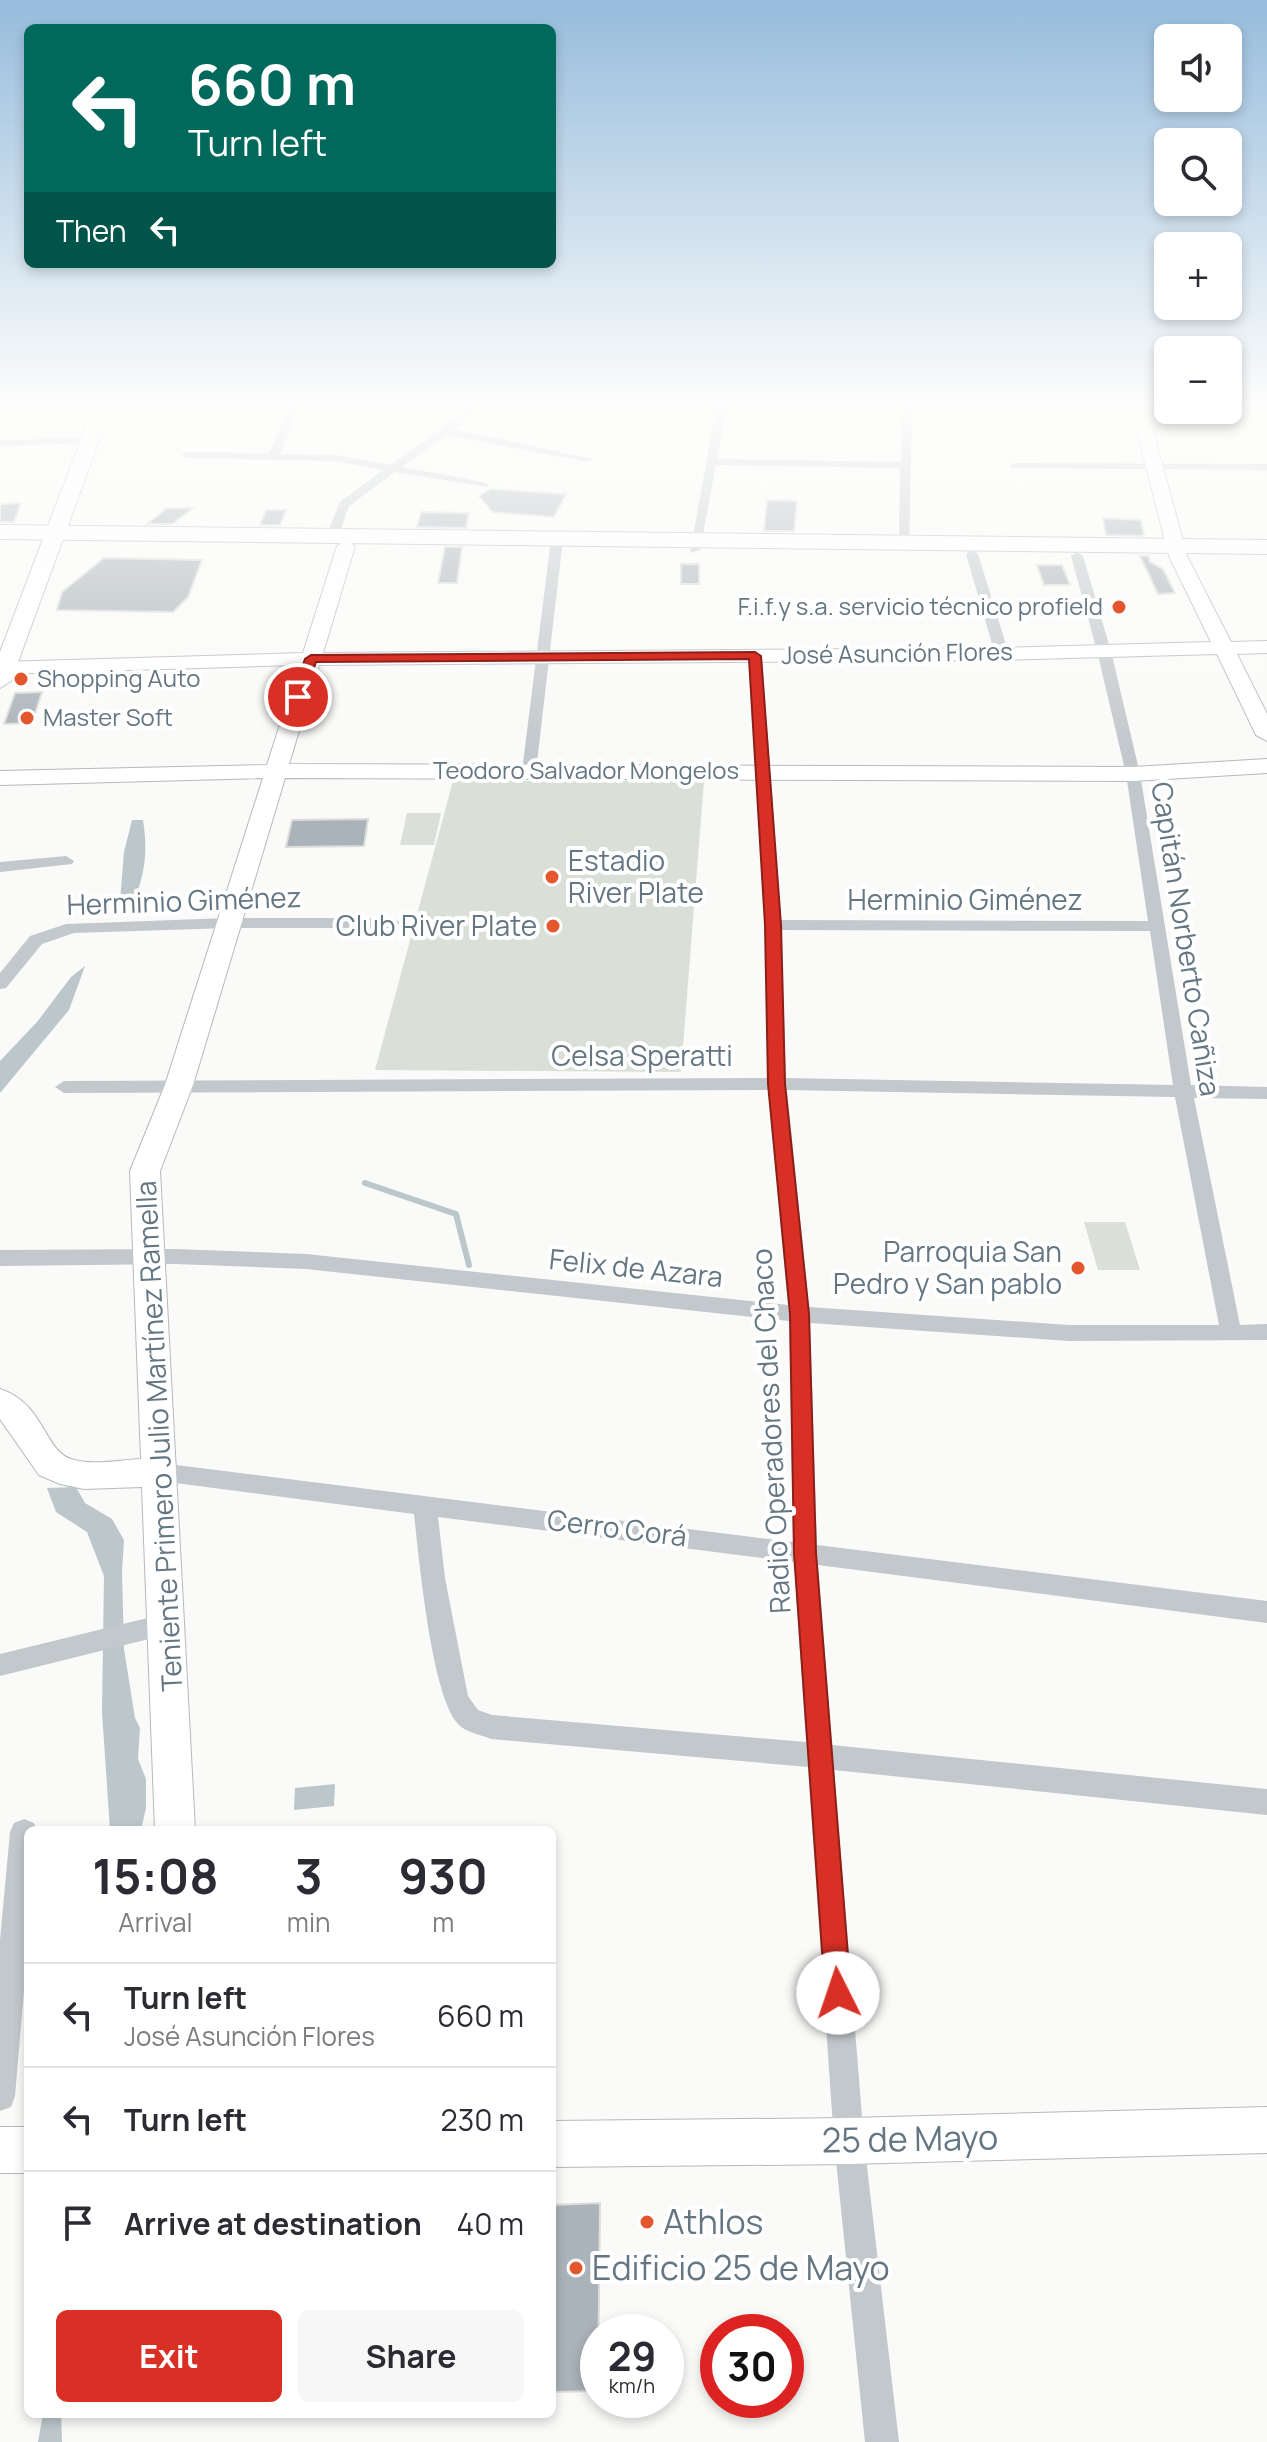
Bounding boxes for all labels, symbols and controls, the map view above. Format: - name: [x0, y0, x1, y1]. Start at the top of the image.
- map controls: [1154, 24, 1242, 424]
- button: sound: [1154, 24, 1242, 112]
- text: 660 m: [188, 45, 356, 122]
- icon: left: [56, 56, 160, 160]
- text: Turn left: [188, 118, 327, 167]
- button: search: [1154, 128, 1242, 216]
- icon: left: [143, 208, 187, 252]
- text: Then: [56, 210, 127, 251]
- button: +: [1154, 232, 1242, 320]
- button: −: [1154, 336, 1242, 424]
- place label: F.i.f.y s.a. servicio técnico profield: [738, 589, 1103, 622]
- marker: F.i.f.y s.a. servicio técnico profield: [1110, 598, 1128, 616]
- street label: José Asunción Flores: [781, 634, 1013, 671]
- place label: Shopping Auto: [37, 661, 200, 694]
- pin: [264, 663, 332, 731]
- marker: Shopping Auto: [12, 670, 30, 688]
- icon: arrive: [276, 675, 320, 719]
- place label: Master Soft: [43, 700, 173, 733]
- marker: Master Soft: [18, 709, 36, 727]
- street label: Teodoro Salvador Mongelos: [433, 753, 739, 786]
- street label: Capitán Norberto Cañiza: [1143, 779, 1231, 1099]
- place label: Estadio River Plate: [568, 841, 704, 911]
- marker: Estadio River Plate: [543, 868, 561, 886]
- street label: Herminio Giménez: [66, 877, 302, 923]
- street label: Herminio Giménez: [848, 880, 1082, 918]
- place label: Club River Plate: [336, 906, 537, 944]
- marker: Club River Plate: [544, 917, 562, 935]
- street label: Celsa Speratti: [551, 1036, 733, 1074]
- street label: Teniente Primero Julio Martínez Ramella: [126, 1180, 190, 1692]
- place label: Parroquia San Pedro y San pablo: [833, 1232, 1062, 1302]
- street label: Felix de Azara: [547, 1239, 725, 1295]
- street label: Radio Operadores del Chaco: [741, 1248, 799, 1614]
- marker: Parroquia San Pedro y San pablo: [1069, 1259, 1087, 1277]
- street label: Cerro Corá: [545, 1500, 689, 1554]
- text: 15:08: [92, 1843, 219, 1908]
- text: 3: [295, 1843, 323, 1908]
- text: 930: [399, 1843, 488, 1908]
- text: Arrival: [118, 1904, 193, 1940]
- text: min: [287, 1904, 330, 1940]
- text: m: [432, 1904, 454, 1940]
- position arrow: [796, 1951, 880, 2035]
- text: Turn left: [124, 1977, 247, 2018]
- icon: left: [56, 1993, 100, 2037]
- text: 660 m: [437, 1995, 524, 2036]
- text: José Asunción Flores: [124, 2018, 375, 2054]
- icon: left: [56, 2097, 100, 2141]
- text: Turn left: [124, 2099, 247, 2140]
- text: 230 m: [441, 2099, 524, 2140]
- street label: 25 de Mayo: [821, 2113, 999, 2163]
- place label: Athlos: [663, 2198, 763, 2244]
- icon: arrive: [56, 2201, 100, 2245]
- text: Arrive at destination: [124, 2203, 422, 2244]
- text: 40 m: [457, 2203, 524, 2244]
- marker: Athlos: [638, 2213, 656, 2231]
- place label: Edificio 25 de Mayo: [592, 2244, 890, 2290]
- marker: Edificio 25 de Mayo: [567, 2259, 585, 2277]
- button: Exit: [56, 2310, 282, 2402]
- button: Share: [298, 2310, 524, 2402]
- speed limit sign: 30: [700, 2314, 804, 2418]
- text: 29: [608, 2328, 656, 2383]
- text: km/h: [609, 2372, 655, 2399]

